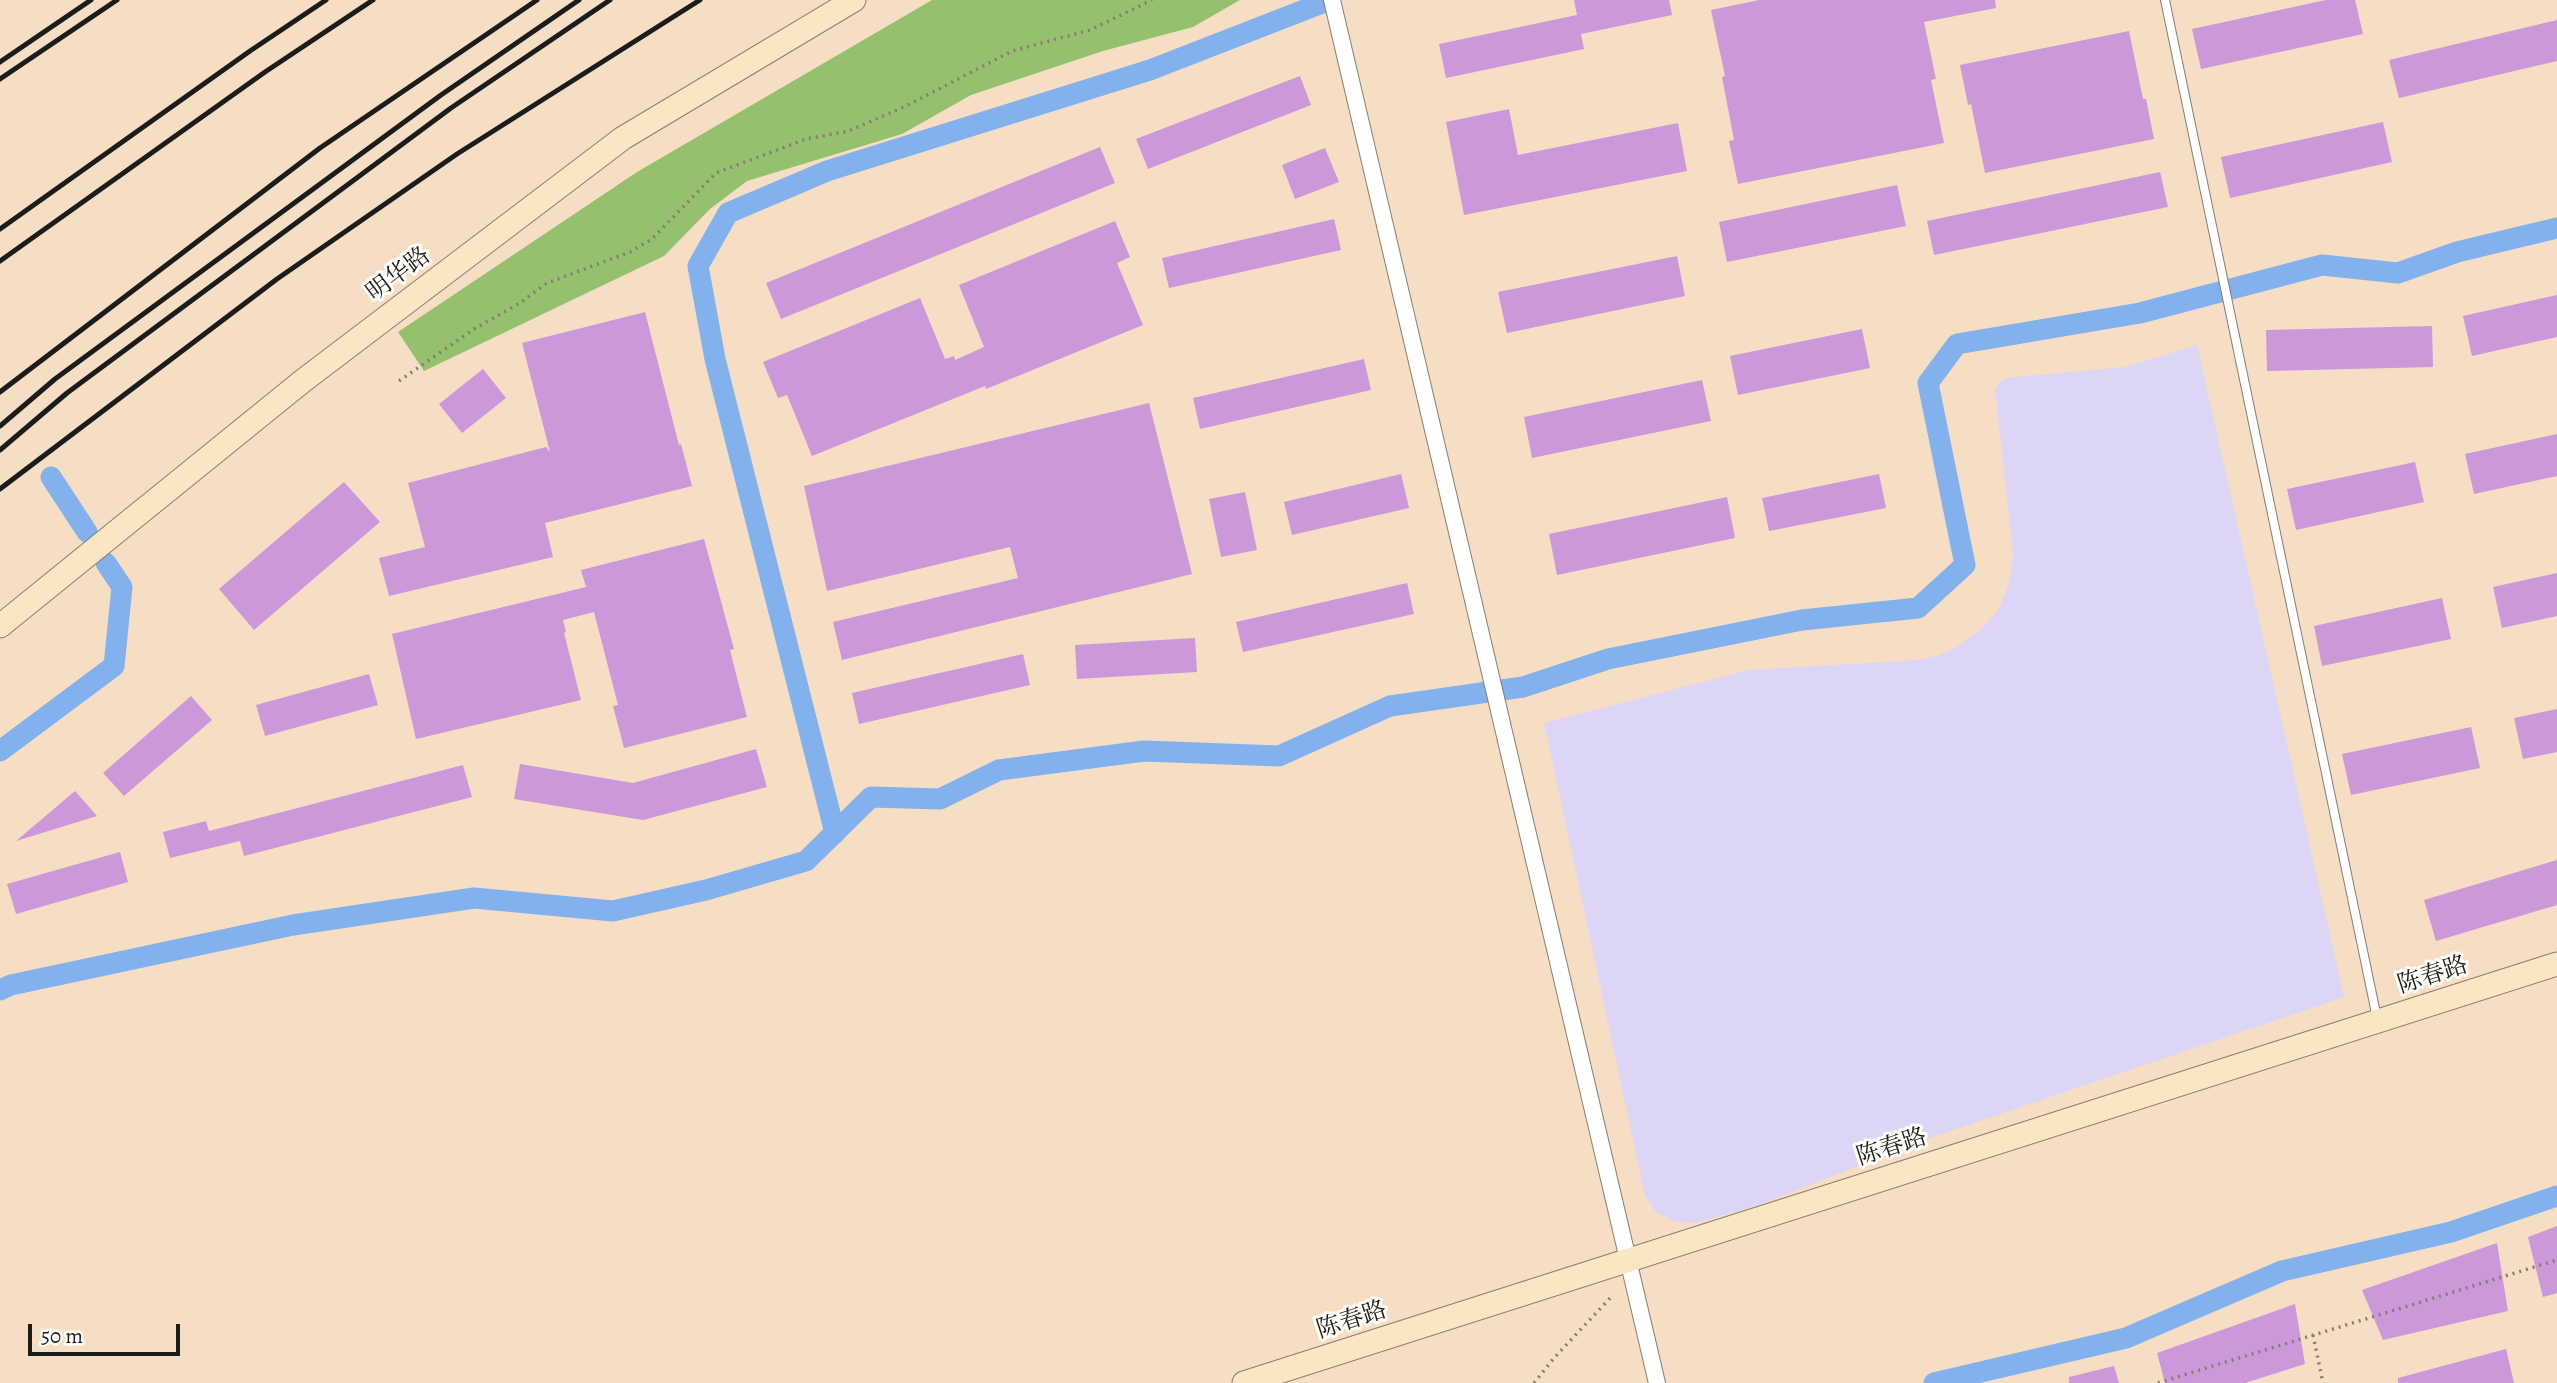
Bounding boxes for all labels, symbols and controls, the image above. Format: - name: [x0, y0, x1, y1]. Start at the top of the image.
- street label: 明华路: [362, 242, 436, 308]
- street label: 陈春路: [2394, 951, 2472, 1001]
- street label: 陈春路: [1853, 1123, 1931, 1173]
- street label: 陈春路: [1313, 1296, 1391, 1346]
- scale bar: [32, 1310, 184, 1354]
- text: 50 m: [41, 1322, 83, 1350]

